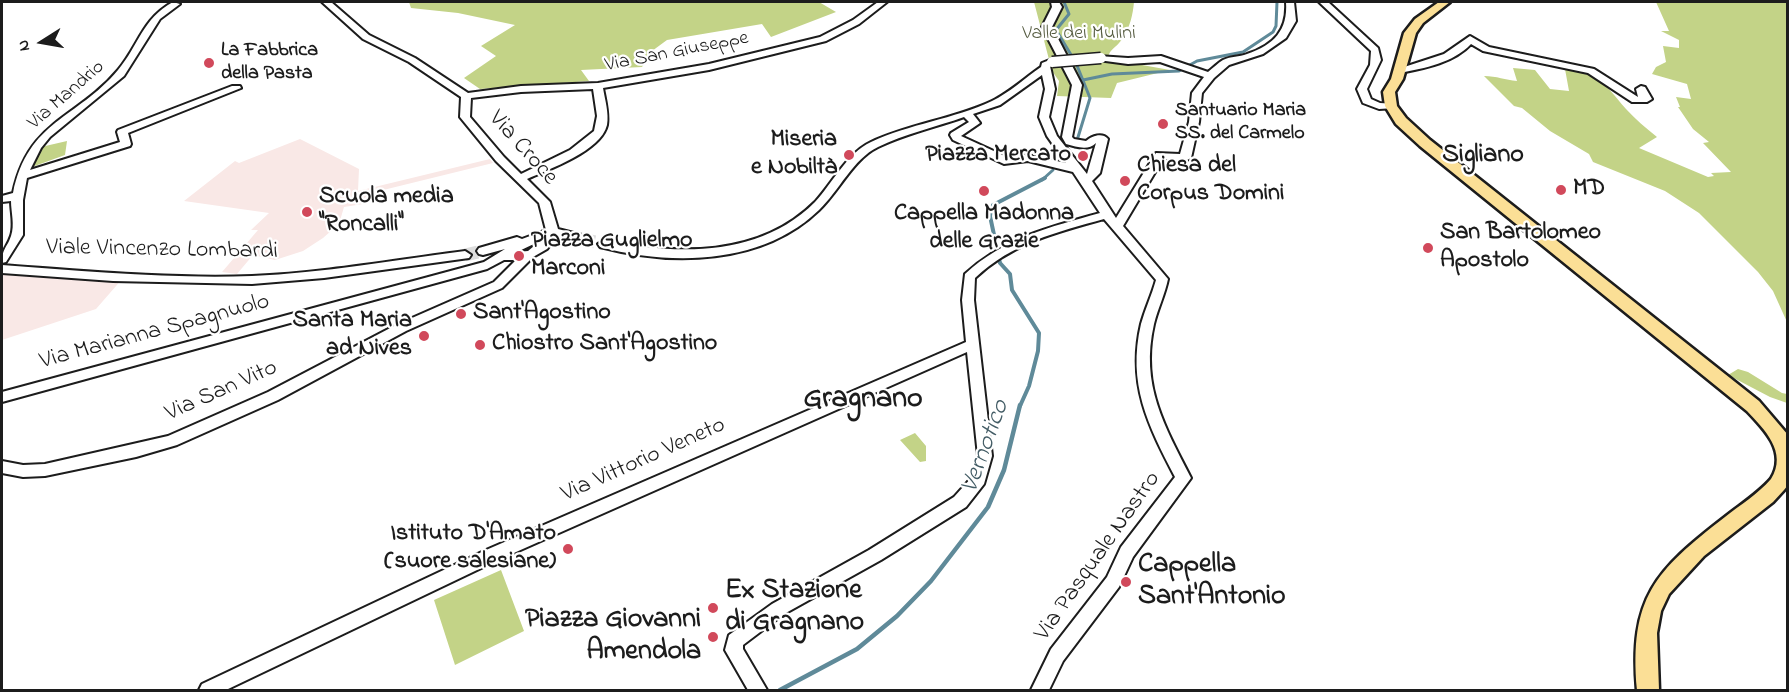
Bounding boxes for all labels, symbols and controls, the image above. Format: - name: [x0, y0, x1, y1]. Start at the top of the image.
- north arrow: [12, 12, 72, 72]
- park label: Valle dei Mulini: [1022, 23, 1136, 47]
- street label: Via San Giuseppe: [603, 27, 751, 79]
- text: N: [12, 38, 37, 53]
- place label: La Fabbrica della Pasta: [221, 40, 318, 87]
- street label: Via Mandrio: [24, 56, 110, 136]
- marker: La Fabbrica della Pasta: [202, 56, 216, 70]
- place label: Santuario Maria SS. del Carmelo: [1175, 100, 1306, 147]
- street label: Via Croce: [481, 106, 563, 192]
- marker: Santuario Maria SS. del Carmelo: [1156, 117, 1170, 131]
- place label: Miseria e Nobiltà: [751, 127, 837, 183]
- district label: Sigliano: [1442, 141, 1524, 173]
- place label: Piazza Mercato: [925, 142, 1071, 170]
- marker: Miseria e Nobiltà: [842, 148, 856, 162]
- marker: Piazza Mercato: [1076, 149, 1090, 163]
- place label: Chiesa del Corpus Domini: [1137, 153, 1284, 209]
- marker: Chiesa del Corpus Domini: [1118, 174, 1132, 188]
- place label: MD: [1573, 176, 1605, 204]
- marker: MD: [1554, 183, 1568, 197]
- place label: Scuola media "Roncalli": [319, 184, 454, 240]
- marker: Cappella Madonna delle Grazie: [977, 184, 991, 198]
- place label: Cappella Madonna delle Grazie: [894, 201, 1074, 257]
- marker: Scuola media "Roncalli": [300, 205, 314, 219]
- place label: San Bartolomeo Apostolo: [1440, 220, 1601, 276]
- place label: Piazza Guglielmo Marconi: [531, 228, 693, 284]
- street label: Viale Vincenzo Lombardi: [46, 235, 278, 267]
- marker: San Bartolomeo Apostolo: [1421, 241, 1435, 255]
- marker: Piazza Guglielmo Marconi: [512, 249, 526, 263]
- street label: Via Marianna Spagnuolo: [37, 288, 273, 378]
- place label: Sant'Agostino: [473, 300, 611, 328]
- marker: Sant'Agostino: [454, 307, 468, 321]
- place label: Santa Maria ad Nives: [293, 308, 412, 364]
- marker: Santa Maria ad Nives: [417, 329, 431, 343]
- place label: Chiostro Sant'Agostino: [492, 331, 717, 359]
- marker: Chiostro Sant'Agostino: [473, 338, 487, 352]
- street label: Via San Vito: [162, 355, 282, 429]
- district label: Gragnano: [803, 383, 923, 419]
- water label: Vernotico: [956, 396, 1018, 498]
- street label: Via Vittorio Veneto: [557, 412, 731, 510]
- street label: Via Pasquale Nastro: [1030, 467, 1168, 647]
- place label: Istituto D'Amato (suore salesiane): [384, 521, 556, 577]
- marker: Istituto D'Amato (suore salesiane): [561, 542, 575, 556]
- place label: Cappella Sant'Antonio: [1138, 549, 1286, 615]
- place label: Ex Stazione di Gragnano: [725, 575, 864, 641]
- marker: Cappella Sant'Antonio: [1119, 575, 1133, 589]
- marker: Ex Stazione di Gragnano: [706, 601, 720, 615]
- place label: Piazza Giovanni Amendola: [525, 604, 701, 670]
- marker: Piazza Giovanni Amendola: [706, 630, 720, 644]

